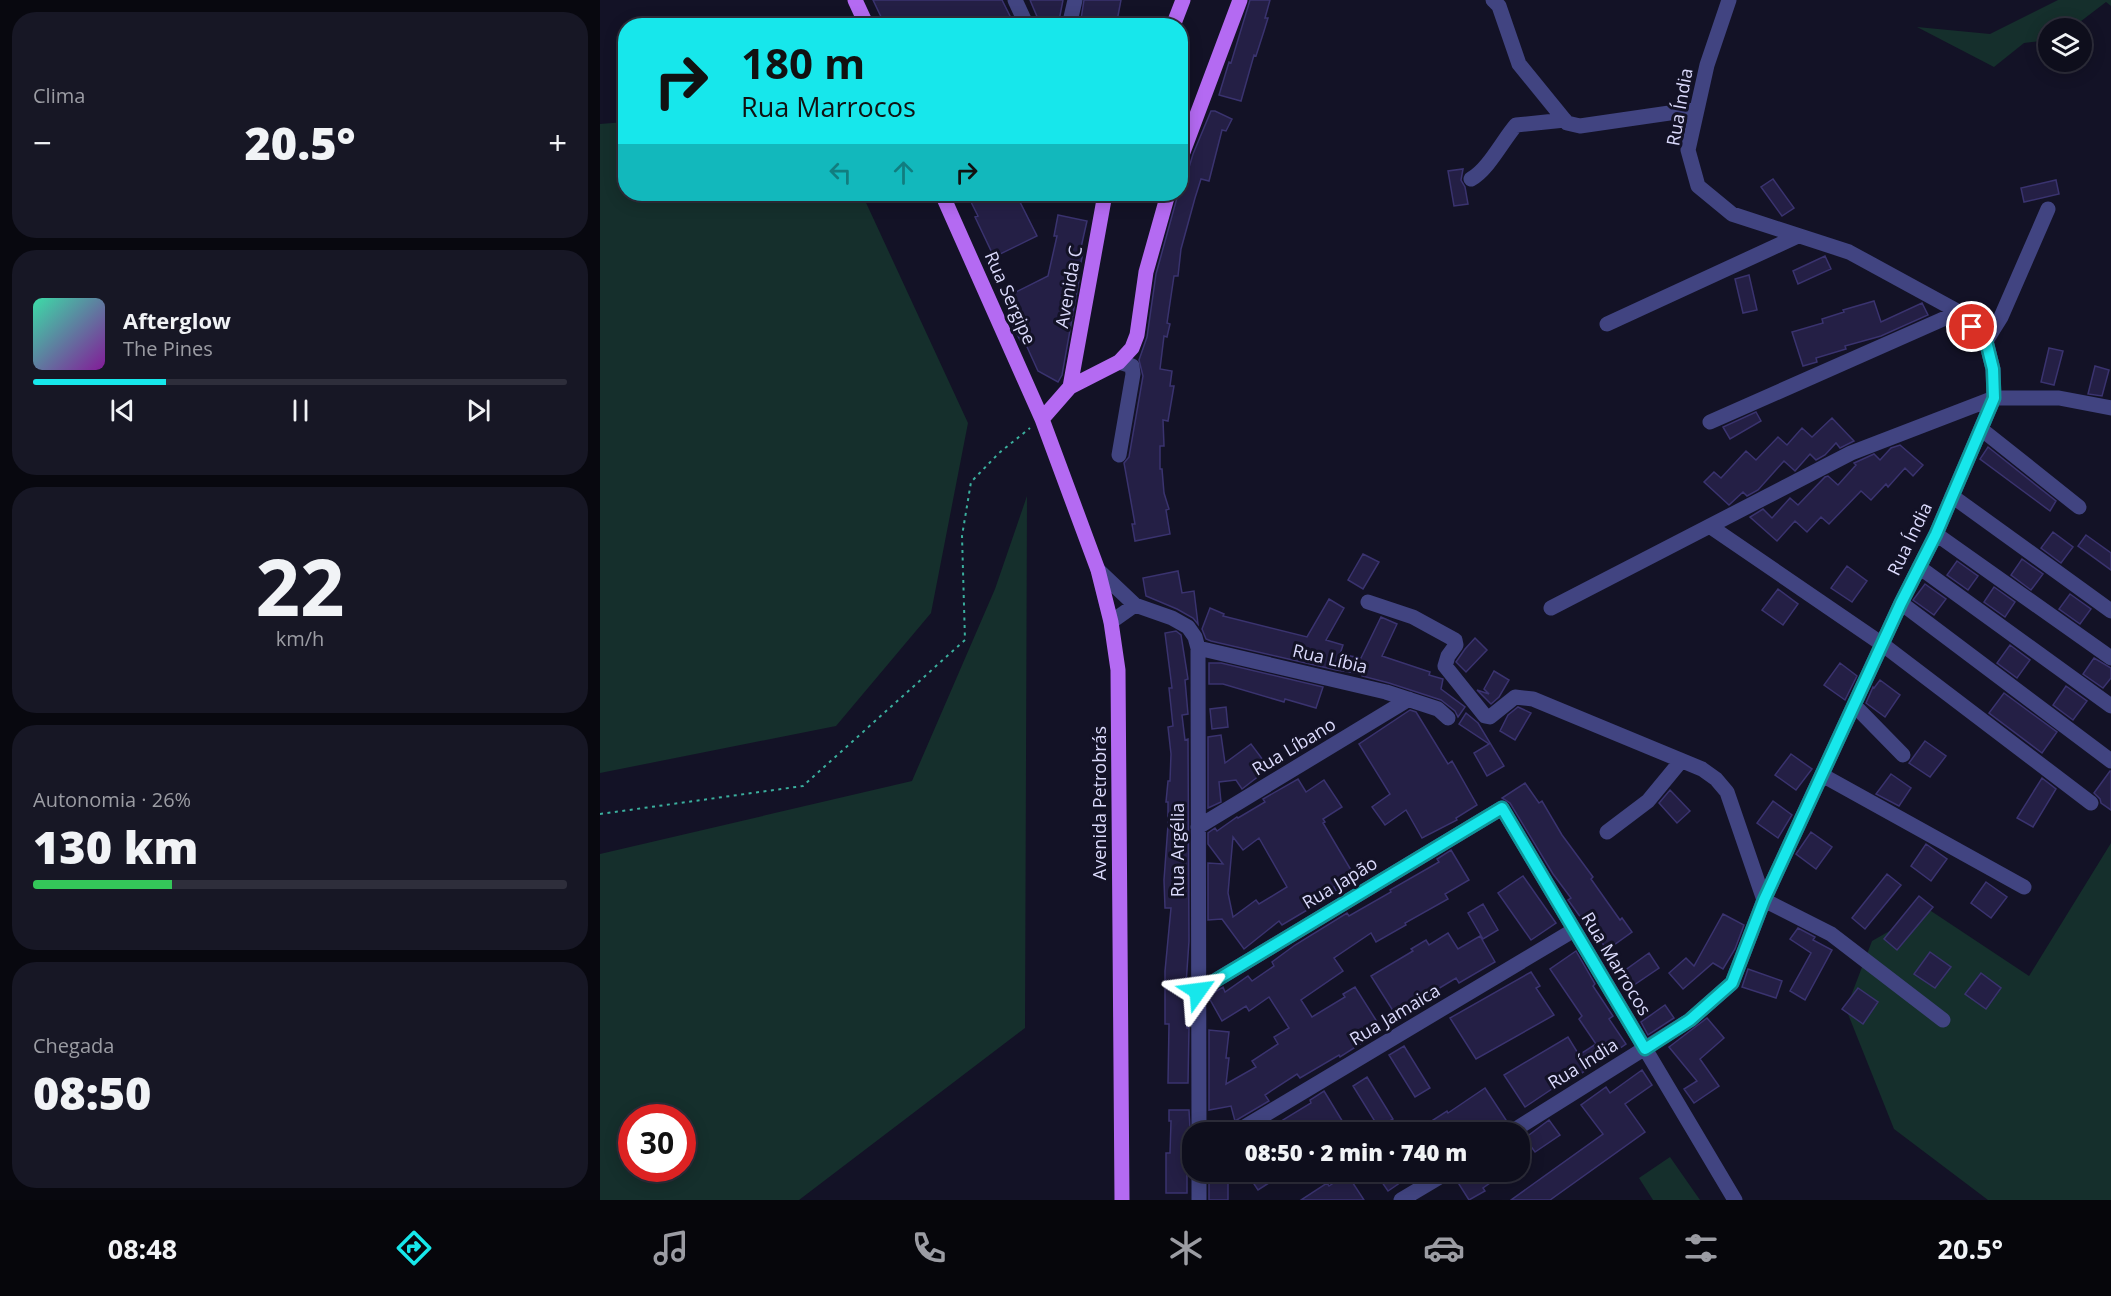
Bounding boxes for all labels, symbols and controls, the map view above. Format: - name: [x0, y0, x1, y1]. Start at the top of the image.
- map controls: [2038, 18, 2092, 72]
- button: layers: [2038, 18, 2092, 72]
- text: 180 m: [741, 34, 865, 91]
- icon: right: [642, 42, 720, 120]
- street label: Rua Índia: [1660, 66, 1698, 148]
- text: Clima: [33, 82, 85, 109]
- text: Rua Marrocos: [741, 88, 916, 125]
- text: 20.5°: [244, 112, 356, 173]
- text: −: [33, 120, 52, 165]
- text: +: [548, 120, 567, 165]
- icon: left: [824, 156, 857, 189]
- icon: ahead: [887, 156, 920, 189]
- icon: right: [950, 156, 983, 189]
- street label: Avenida C: [1049, 244, 1087, 330]
- street label: Rua Sergipe: [980, 247, 1042, 348]
- pin: [1946, 301, 1997, 352]
- text: Afterglow: [123, 305, 231, 335]
- icon: arrive: [1955, 310, 1988, 343]
- text: The Pines: [123, 335, 213, 362]
- icon: previous: [106, 394, 139, 427]
- icon: pause: [284, 394, 317, 427]
- icon: next: [462, 394, 495, 427]
- street label: Rua Índia: [1881, 498, 1937, 579]
- text: 22: [255, 533, 345, 639]
- text: km/h: [276, 625, 324, 652]
- street label: Rua Líbia: [1290, 638, 1370, 678]
- street label: Rua Líbano: [1247, 712, 1340, 781]
- street label: Avenida Petrobrás: [1087, 726, 1111, 880]
- text: Autonomia · 26%: [33, 786, 191, 813]
- street label: Rua Argélia: [1165, 803, 1189, 897]
- text: 130 km: [33, 816, 198, 877]
- street label: Rua Japão: [1298, 850, 1381, 914]
- street label: Rua Marrocos: [1577, 907, 1657, 1020]
- position arrow: [1166, 959, 1230, 1023]
- street label: Rua Jamaica: [1345, 978, 1444, 1051]
- text: Chegada: [33, 1032, 114, 1059]
- street label: Rua Índia: [1543, 1032, 1622, 1094]
- text: 08:50: [33, 1062, 151, 1123]
- speed limit sign: 30: [618, 1104, 696, 1182]
- text: 08:50 · 2 min · 740 m: [1245, 1137, 1467, 1167]
- icon: directions: [393, 1227, 435, 1269]
- icon: music: [650, 1227, 692, 1269]
- icon: phone: [908, 1227, 950, 1269]
- icon: climate: [1165, 1227, 1207, 1269]
- icon: car: [1423, 1227, 1465, 1269]
- icon: filters: [1680, 1227, 1722, 1269]
- text: 08:48: [108, 1230, 177, 1267]
- text: 20.5°: [1938, 1230, 2003, 1267]

